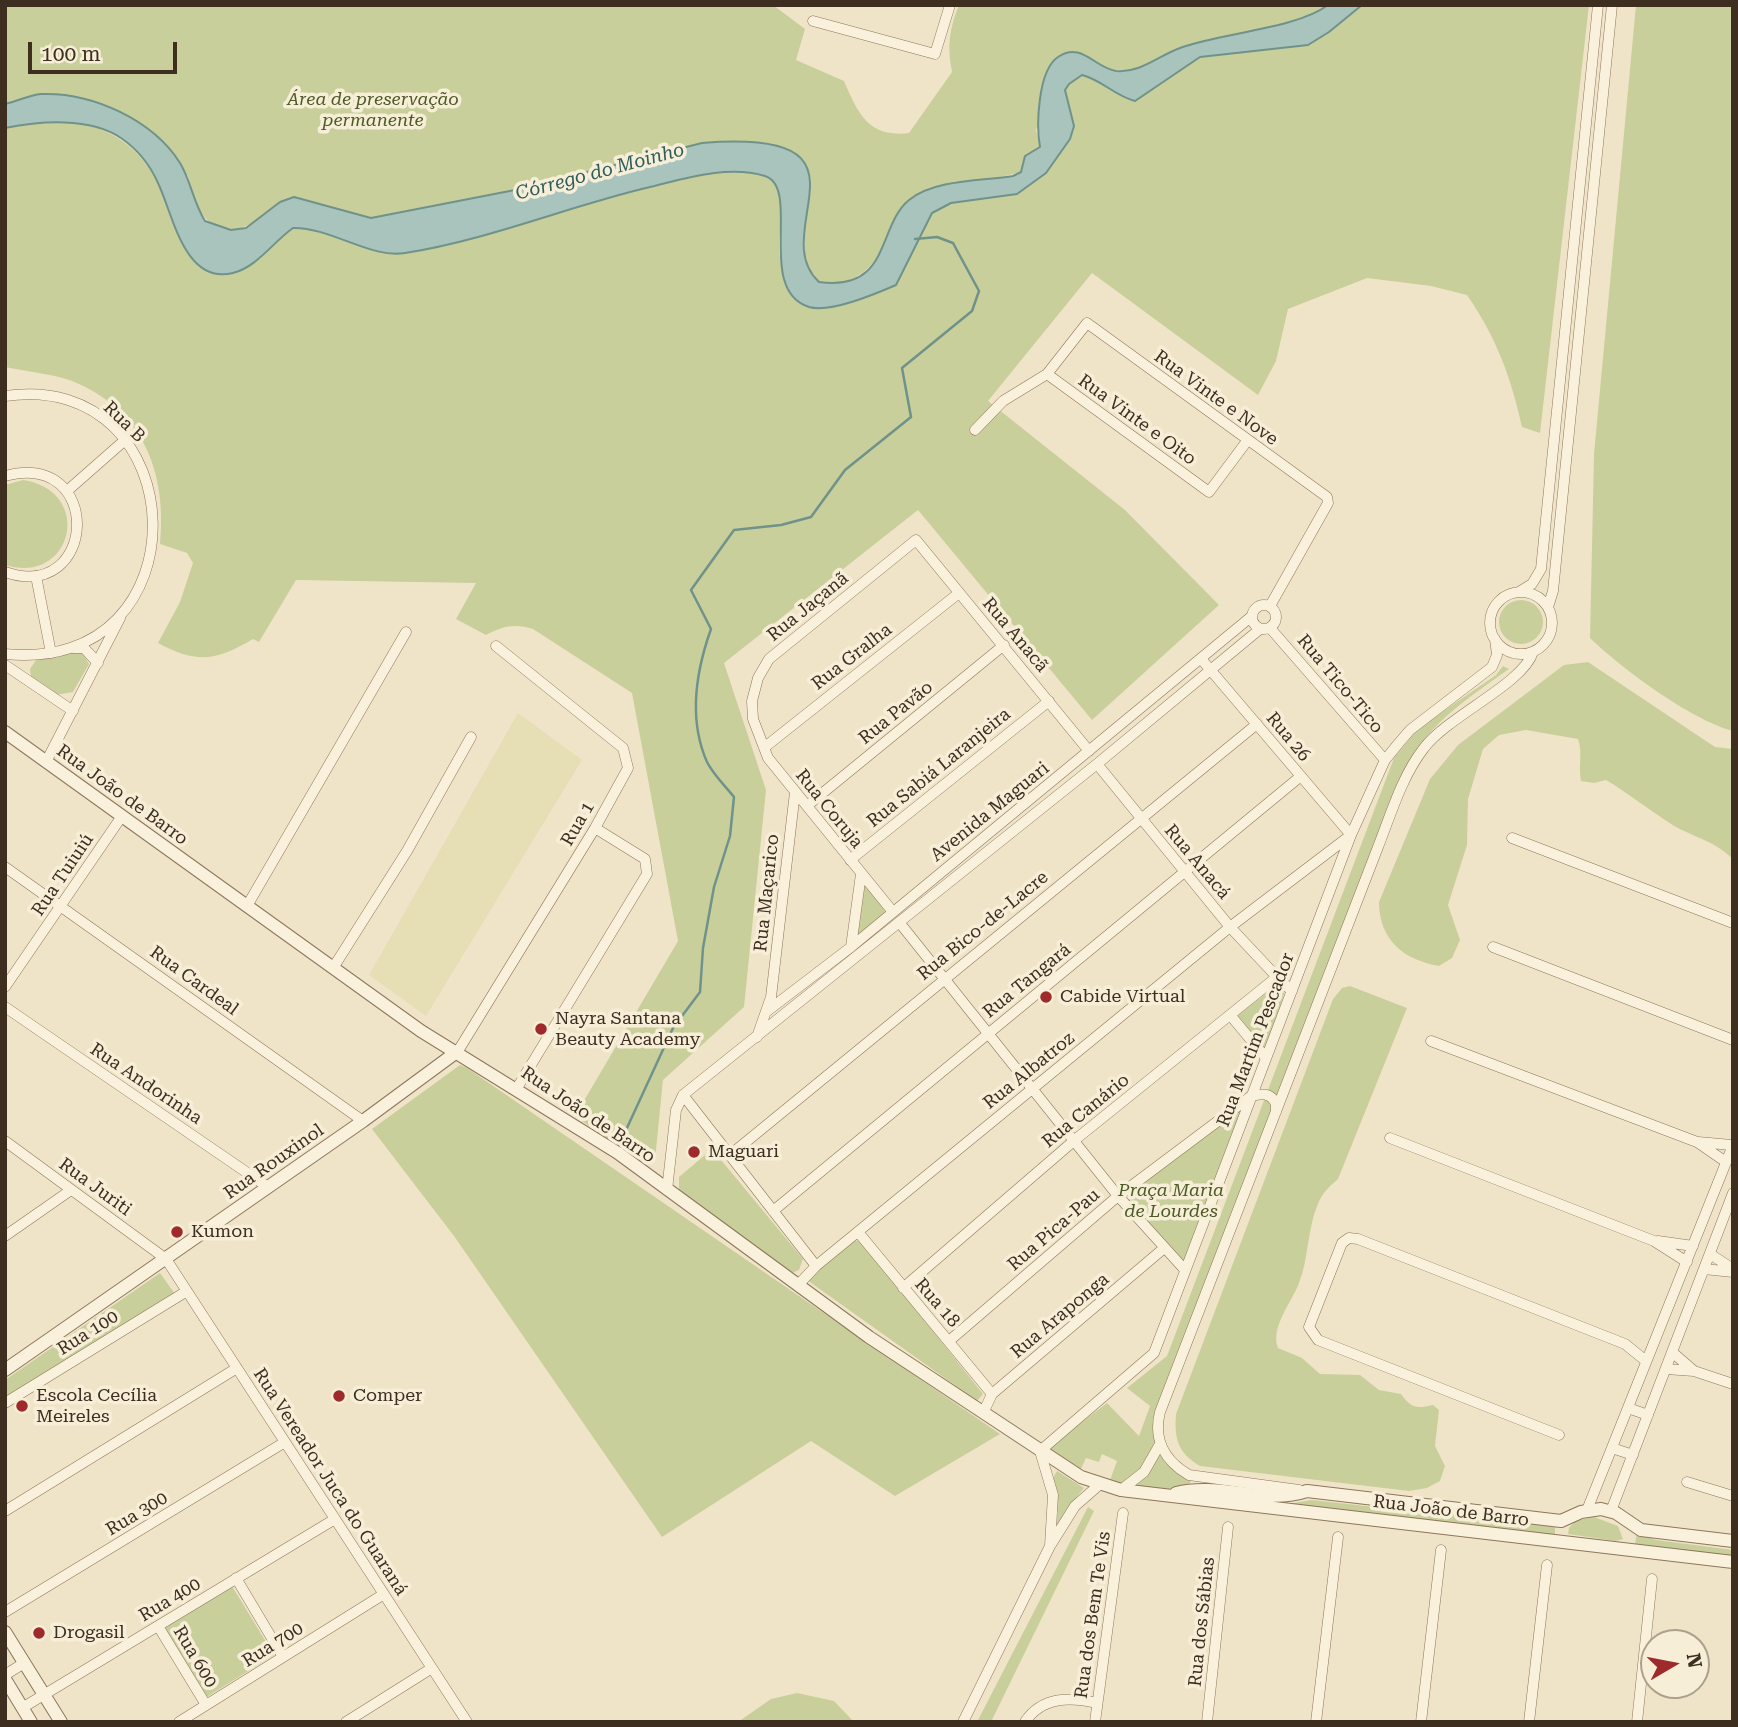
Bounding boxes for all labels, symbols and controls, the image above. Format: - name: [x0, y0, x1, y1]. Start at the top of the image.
- scale bar: [32, 28, 180, 72]
- text: 100 m: [41, 42, 101, 66]
- park label: Área de preservação permanente: [287, 89, 459, 132]
- water label: Córrego do Moinho: [513, 139, 687, 205]
- street label: Rua Vinte e Nove: [1150, 346, 1282, 450]
- street label: Rua Vinte e Oito: [1074, 370, 1200, 470]
- street label: Rua B: [99, 397, 149, 447]
- street label: Rua Jaçanã: [763, 568, 853, 646]
- street label: Rua Anacã: [977, 593, 1053, 677]
- street label: Rua Gralha: [808, 619, 896, 695]
- street label: Rua Tico-Tico: [1292, 630, 1388, 738]
- street label: Rua Pavão: [855, 677, 937, 749]
- street label: Rua Sabiá Laranjeira: [863, 704, 1015, 832]
- street label: Rua 26: [1261, 708, 1315, 766]
- street label: Rua João de Barro: [52, 740, 192, 850]
- street label: Avenida Maguari: [926, 758, 1054, 866]
- street label: Rua Coruja: [791, 765, 867, 853]
- street label: Rua 1: [557, 798, 599, 850]
- street label: Rua Anacá: [1159, 820, 1235, 904]
- street label: Rua Tuiuiú: [28, 830, 98, 920]
- street label: Rua Maçarico: [750, 833, 784, 953]
- street label: Rua Bico-de-Lacre: [913, 867, 1053, 985]
- street label: Rua Tangará: [979, 939, 1075, 1023]
- street label: Rua Cardeal: [145, 942, 243, 1020]
- street label: Rua Martim Pescador: [1213, 950, 1299, 1130]
- place label: Cabide Virtual: [1060, 986, 1185, 1008]
- marker: Cabide Virtual: [1038, 989, 1054, 1005]
- place label: Nayra Santana Beauty Academy: [555, 1008, 700, 1050]
- marker: Nayra Santana Beauty Academy: [533, 1021, 549, 1037]
- street label: Rua Albatroz: [979, 1028, 1079, 1114]
- street label: Rua Andorinha: [86, 1039, 206, 1129]
- street label: Rua João de Barro: [517, 1062, 659, 1168]
- street label: Rua Canário: [1038, 1069, 1134, 1153]
- street label: Rua Rouxinol: [220, 1120, 328, 1204]
- place label: Maguari: [708, 1141, 779, 1163]
- marker: Maguari: [686, 1144, 702, 1160]
- street label: Rua Juriti: [55, 1153, 135, 1221]
- park label: Praça Maria de Lourdes: [1118, 1180, 1224, 1222]
- street label: Rua Pica-Pau: [1004, 1184, 1104, 1276]
- place label: Kumon: [191, 1221, 254, 1243]
- marker: Kumon: [169, 1224, 185, 1240]
- street label: Rua Araponga: [1007, 1269, 1113, 1363]
- street label: Rua 18: [910, 1274, 964, 1332]
- street label: Rua 100: [53, 1306, 123, 1360]
- street label: Rua Vereador Juca do Guaraná: [248, 1364, 412, 1600]
- place label: Escola Cecília Meireles: [36, 1385, 157, 1428]
- place label: Comper: [353, 1385, 423, 1407]
- marker: Comper: [331, 1388, 347, 1404]
- marker: Escola Cecília Meireles: [14, 1398, 30, 1414]
- street label: Rua 300: [102, 1487, 172, 1541]
- street label: Rua João de Barro: [1372, 1491, 1530, 1531]
- street label: Rua dos Bem Te Vis: [1071, 1530, 1115, 1700]
- street label: Rua dos Sábias: [1184, 1556, 1220, 1688]
- street label: Rua 400: [135, 1573, 205, 1627]
- street label: Rua 700: [238, 1618, 308, 1672]
- place label: Drogasil: [53, 1622, 125, 1644]
- street label: Rua 600: [168, 1622, 222, 1692]
- marker: Drogasil: [31, 1625, 47, 1641]
- north arrow: [1640, 1629, 1710, 1699]
- text: N: [1682, 1651, 1707, 1670]

